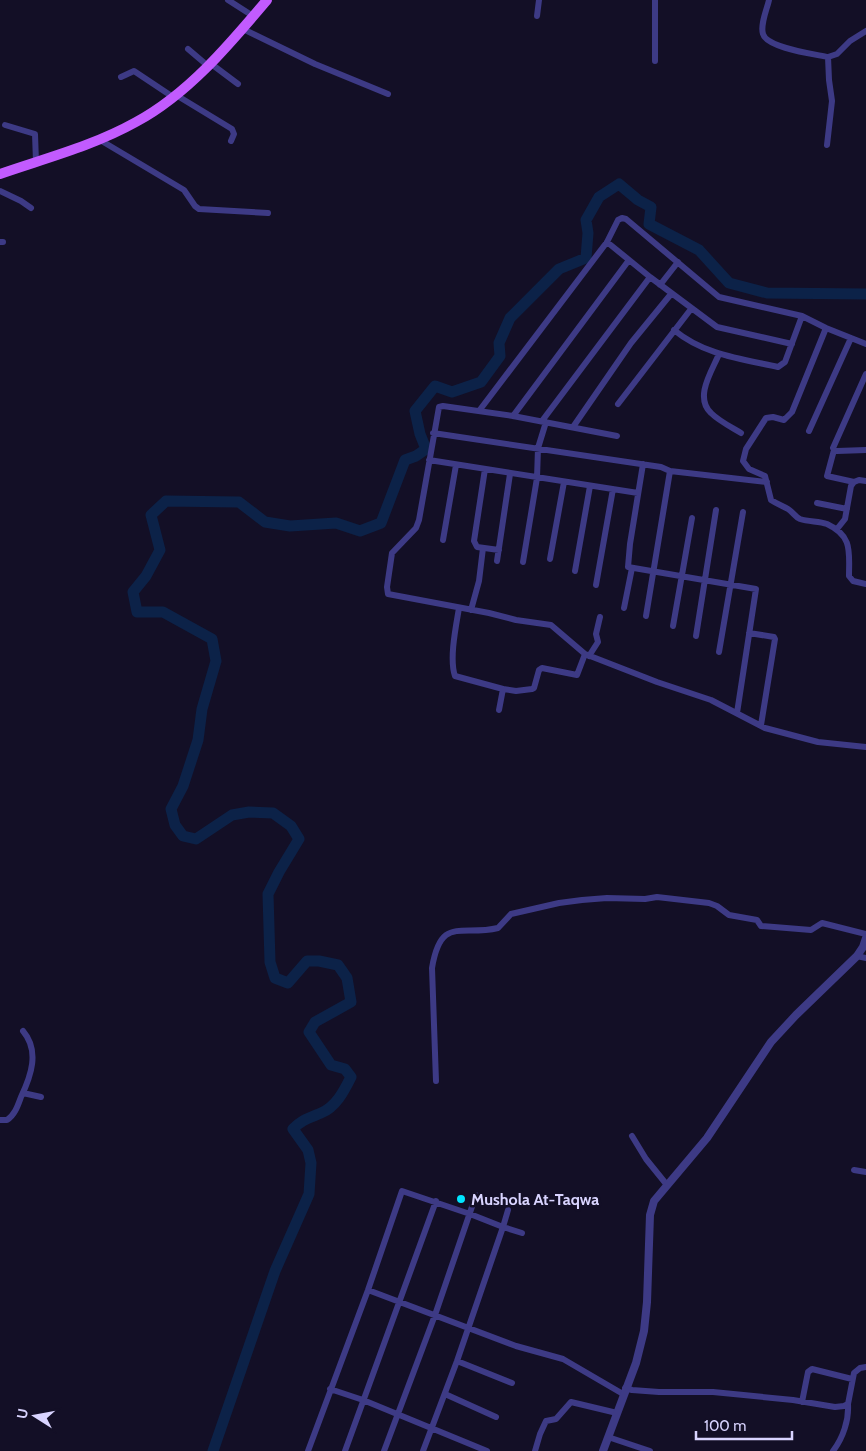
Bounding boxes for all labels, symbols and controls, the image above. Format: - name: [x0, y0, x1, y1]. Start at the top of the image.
- place label: Mushola At-Taqwa: [471, 1190, 599, 1209]
- marker: Mushola At-Taqwa: [455, 1193, 467, 1205]
- north arrow: [10, 1391, 60, 1441]
- text: U: [12, 1407, 32, 1420]
- scale bar: [696, 1408, 792, 1440]
- text: 100 m: [704, 1417, 746, 1435]

